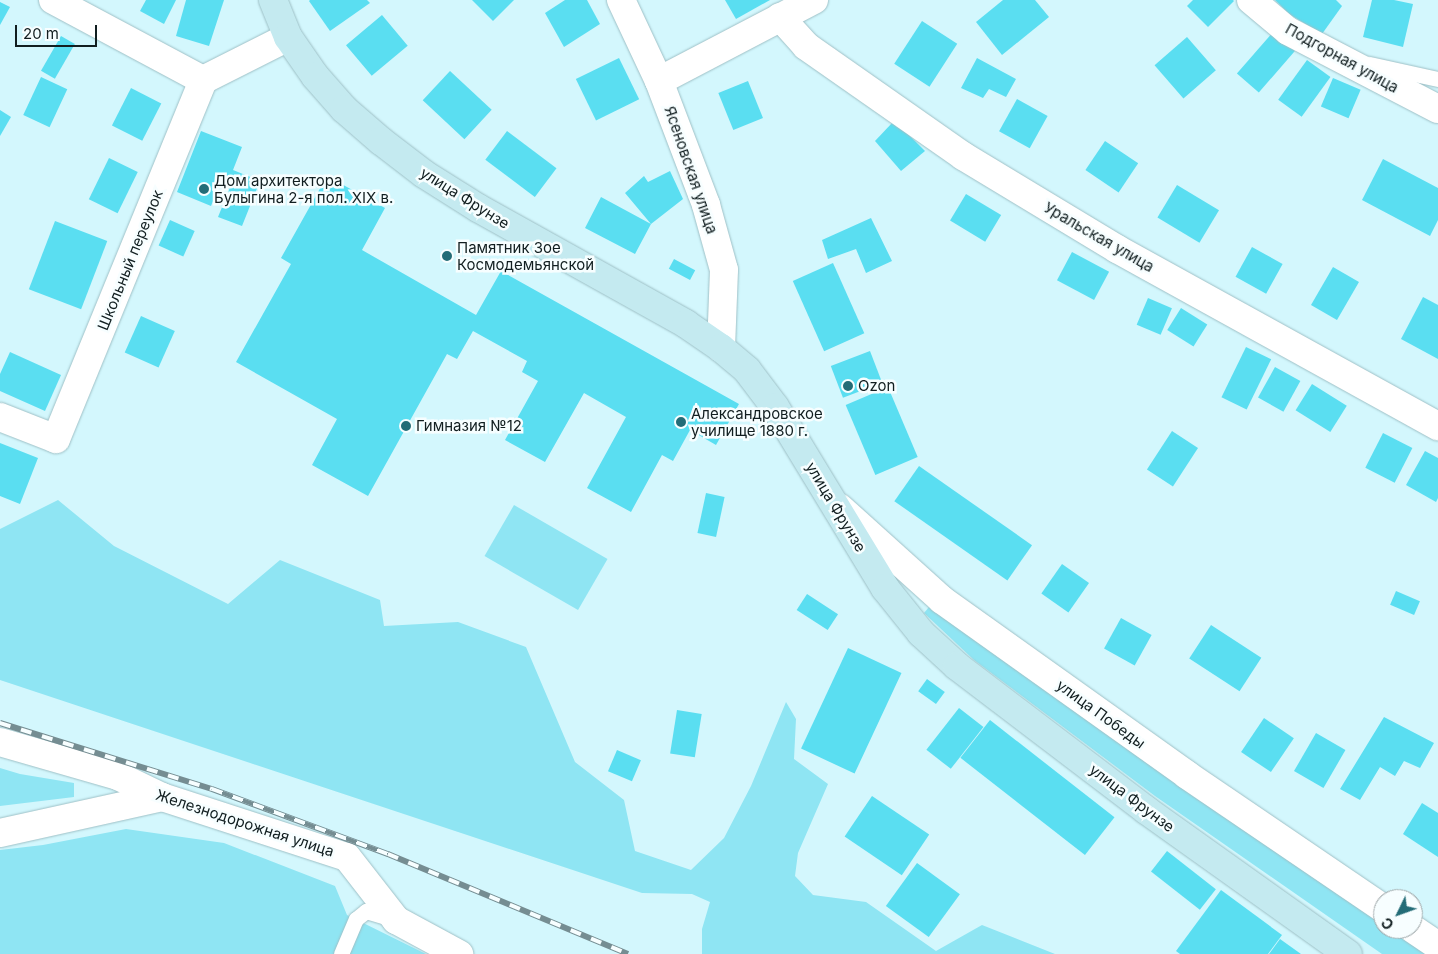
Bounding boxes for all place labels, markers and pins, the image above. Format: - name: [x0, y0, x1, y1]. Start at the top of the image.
- place label: Дом архитектора Булыгина 2-я пол. XIX в.: [214, 171, 393, 206]
- marker: Дом архитектора Булыгина 2-я пол. XIX в.: [198, 183, 210, 195]
- place label: Памятник Зое Космодемьянской: [457, 238, 594, 273]
- marker: Памятник Зое Космодемьянской: [441, 250, 453, 262]
- place label: Ozon: [858, 377, 895, 395]
- marker: Ozon: [842, 380, 854, 392]
- place label: Александровское училище 1880 г.: [691, 404, 823, 439]
- marker: Александровское училище 1880 г.: [675, 416, 687, 428]
- place label: Гимназия №12: [416, 417, 522, 435]
- marker: Гимназия №12: [400, 420, 412, 432]

